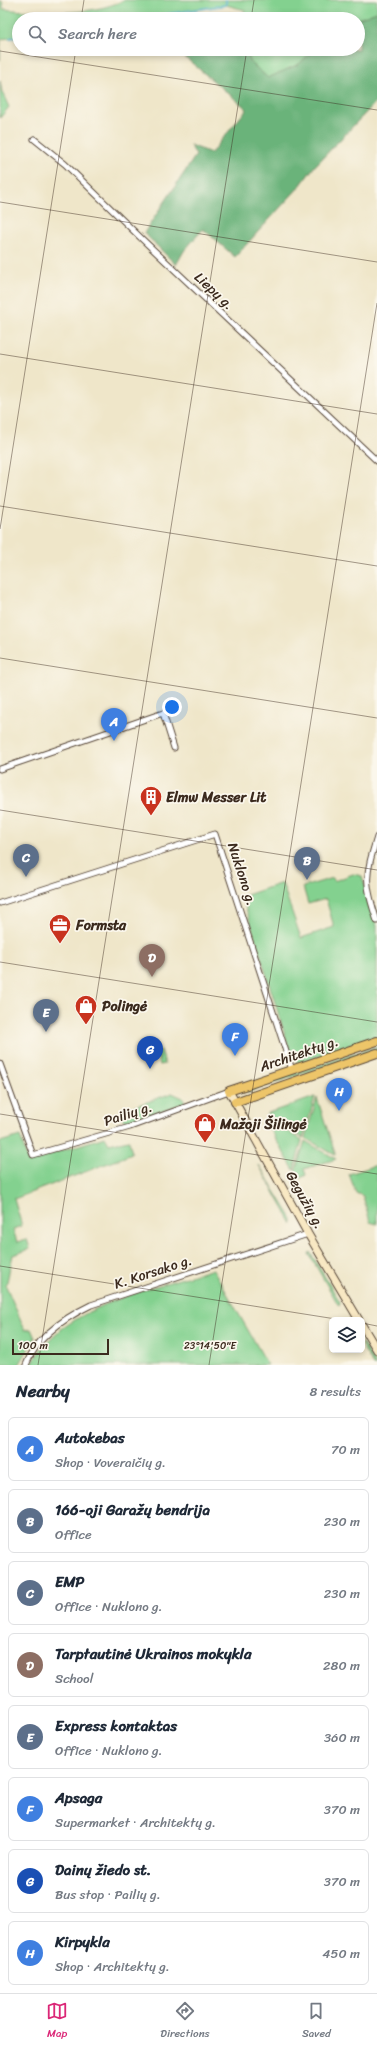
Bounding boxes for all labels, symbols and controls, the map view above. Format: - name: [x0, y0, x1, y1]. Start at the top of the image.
- search box: [12, 12, 365, 56]
- text: Search here: [58, 21, 137, 47]
- icon: search: [26, 23, 48, 45]
- street label: Liepų g.: [188, 266, 240, 316]
- your location: [162, 697, 182, 717]
- pin: A: [101, 708, 127, 741]
- building icon: Elmw Messer Lit: [138, 784, 164, 817]
- place label: Elmw Messer Lit: [166, 785, 267, 810]
- street label: Nuklono g.: [220, 839, 264, 909]
- pin: C: [13, 844, 39, 877]
- pin: B: [294, 847, 320, 880]
- office icon: Formsta: [47, 912, 73, 945]
- place label: Formsta: [75, 913, 127, 938]
- pin: D: [139, 944, 165, 977]
- shop icon: Polingė: [73, 993, 99, 1026]
- place label: Polingė: [102, 994, 148, 1019]
- pin: E: [33, 999, 59, 1032]
- pin: F: [222, 1023, 248, 1056]
- street label: Architektų g.: [255, 1029, 342, 1079]
- pin: G: [137, 1036, 163, 1069]
- pin: H: [326, 1078, 352, 1111]
- street label: Pailių g.: [101, 1094, 155, 1134]
- shop icon: Mažoji Šilingė: [192, 1111, 218, 1144]
- place label: Mažoji Šilingė: [219, 1112, 307, 1137]
- street label: Gegužių g.: [279, 1166, 331, 1234]
- street label: K. Korsako g.: [111, 1248, 195, 1296]
- map controls: [329, 1317, 365, 1353]
- button: layers: [329, 1317, 365, 1353]
- text: 100 m: [18, 1336, 48, 1355]
- scale bar: [12, 1337, 109, 1356]
- text: 23°14'50"E: [184, 1337, 237, 1355]
- text: Nearby: [16, 1376, 70, 1406]
- text: 8 results: [309, 1380, 361, 1403]
- text: Autokebas: [55, 1425, 125, 1451]
- text: A: [26, 1438, 34, 1461]
- text: 70 m: [331, 1438, 360, 1461]
- text: Shop · Voveraičių g.: [55, 1451, 166, 1474]
- text: 166-oji Garažų bendrija: [55, 1497, 210, 1523]
- text: B: [26, 1510, 34, 1533]
- text: 230 m: [324, 1510, 360, 1533]
- text: Office: [55, 1523, 92, 1546]
- text: EMP: [55, 1569, 84, 1595]
- text: C: [26, 1582, 34, 1605]
- text: 230 m: [324, 1582, 360, 1605]
- text: Office · Nuklono g.: [55, 1595, 163, 1618]
- text: Tarptautinė Ukrainos mokykla: [55, 1641, 251, 1667]
- text: D: [26, 1654, 34, 1677]
- text: 280 m: [323, 1654, 360, 1677]
- text: School: [55, 1667, 93, 1690]
- text: Express kontaktas: [55, 1713, 177, 1739]
- text: E: [26, 1726, 34, 1749]
- text: 360 m: [324, 1726, 360, 1749]
- text: Office · Nuklono g.: [55, 1739, 163, 1762]
- text: Apsaga: [55, 1785, 102, 1811]
- text: F: [26, 1798, 34, 1821]
- text: 370 m: [324, 1798, 360, 1821]
- text: Supermarket · Architektų g.: [55, 1811, 216, 1834]
- text: Dainų žiedo st.: [55, 1857, 151, 1883]
- text: G: [26, 1870, 34, 1893]
- text: 370 m: [324, 1870, 360, 1893]
- text: Bus stop · Pailių g.: [55, 1883, 161, 1906]
- text: Kirpykla: [55, 1929, 110, 1955]
- text: H: [25, 1942, 35, 1965]
- text: 450 m: [322, 1942, 360, 1965]
- text: Shop · Architektų g.: [55, 1955, 170, 1978]
- tab: Map: [46, 2000, 68, 2043]
- tab: Directions: [160, 2000, 210, 2043]
- tab: Saved: [302, 2000, 331, 2043]

